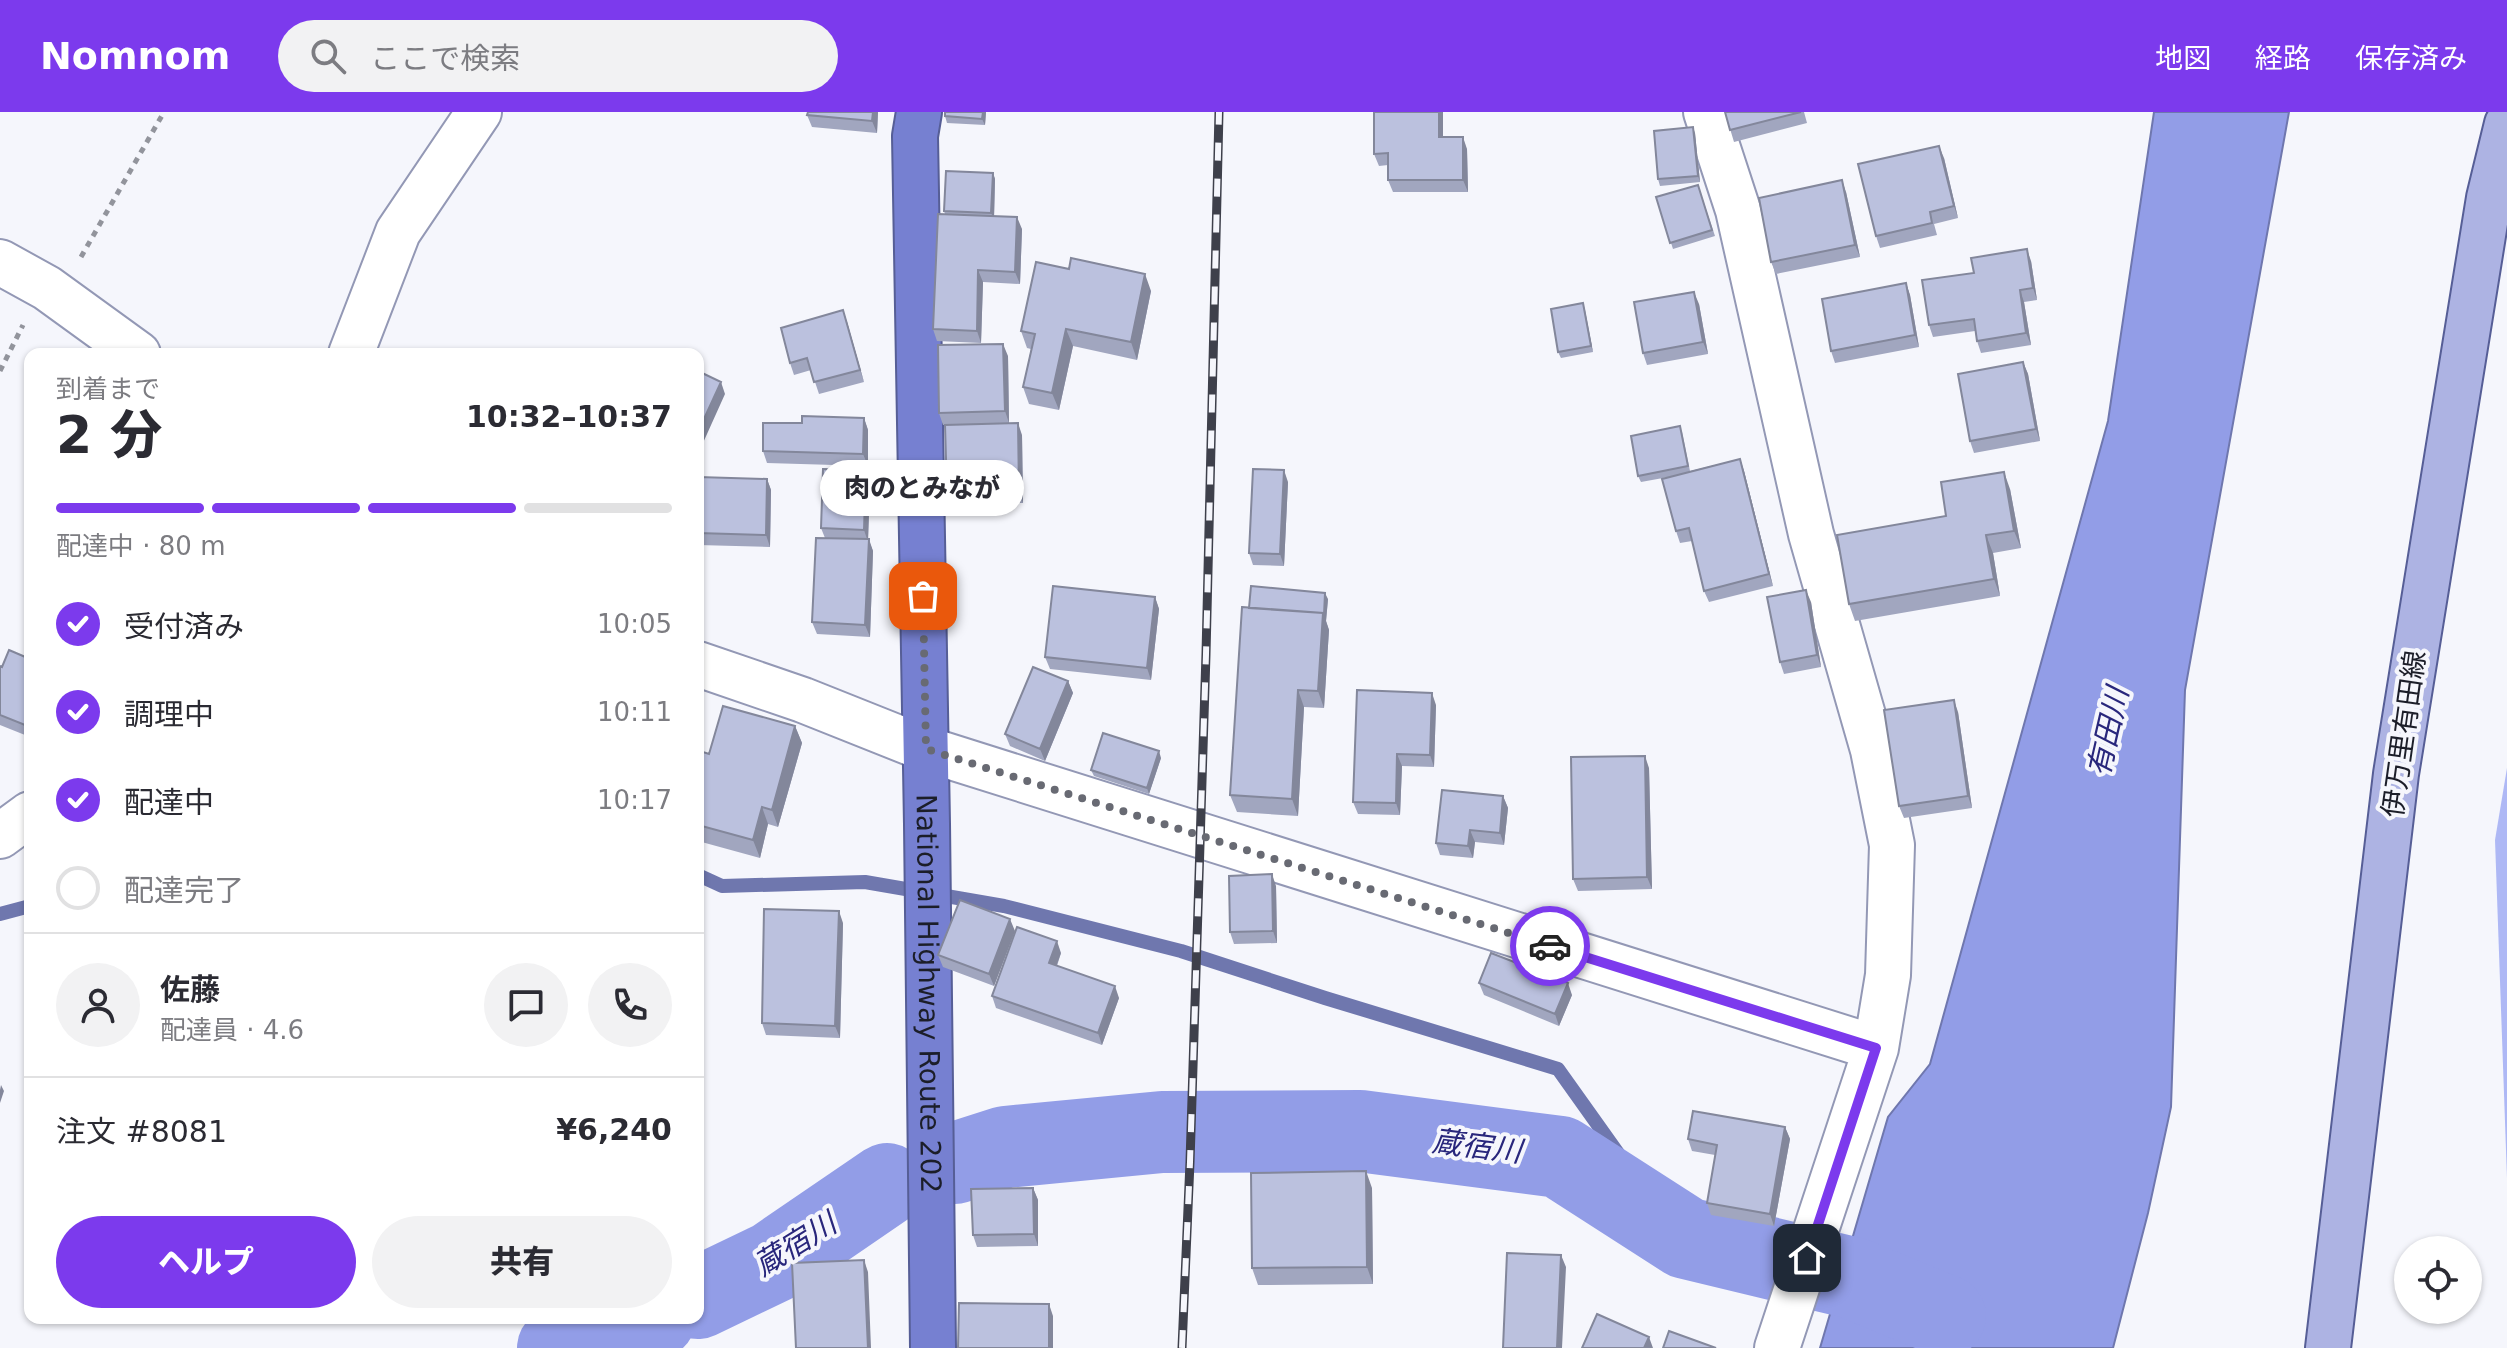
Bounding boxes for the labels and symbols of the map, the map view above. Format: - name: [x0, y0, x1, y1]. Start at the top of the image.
- callout: 肉のとみなが: [821, 460, 1025, 516]
- pin: [889, 562, 957, 630]
- street label: 伊万里有田線: [2376, 649, 2432, 819]
- water label: 有田川: [2081, 681, 2136, 780]
- street label: National Highway Route 202: [910, 794, 948, 1193]
- courier: [1510, 906, 1590, 986]
- water label: 蔵宿川: [1430, 1123, 1527, 1169]
- water label: 蔵宿川: [748, 1204, 845, 1283]
- pin: [1773, 1224, 1841, 1292]

